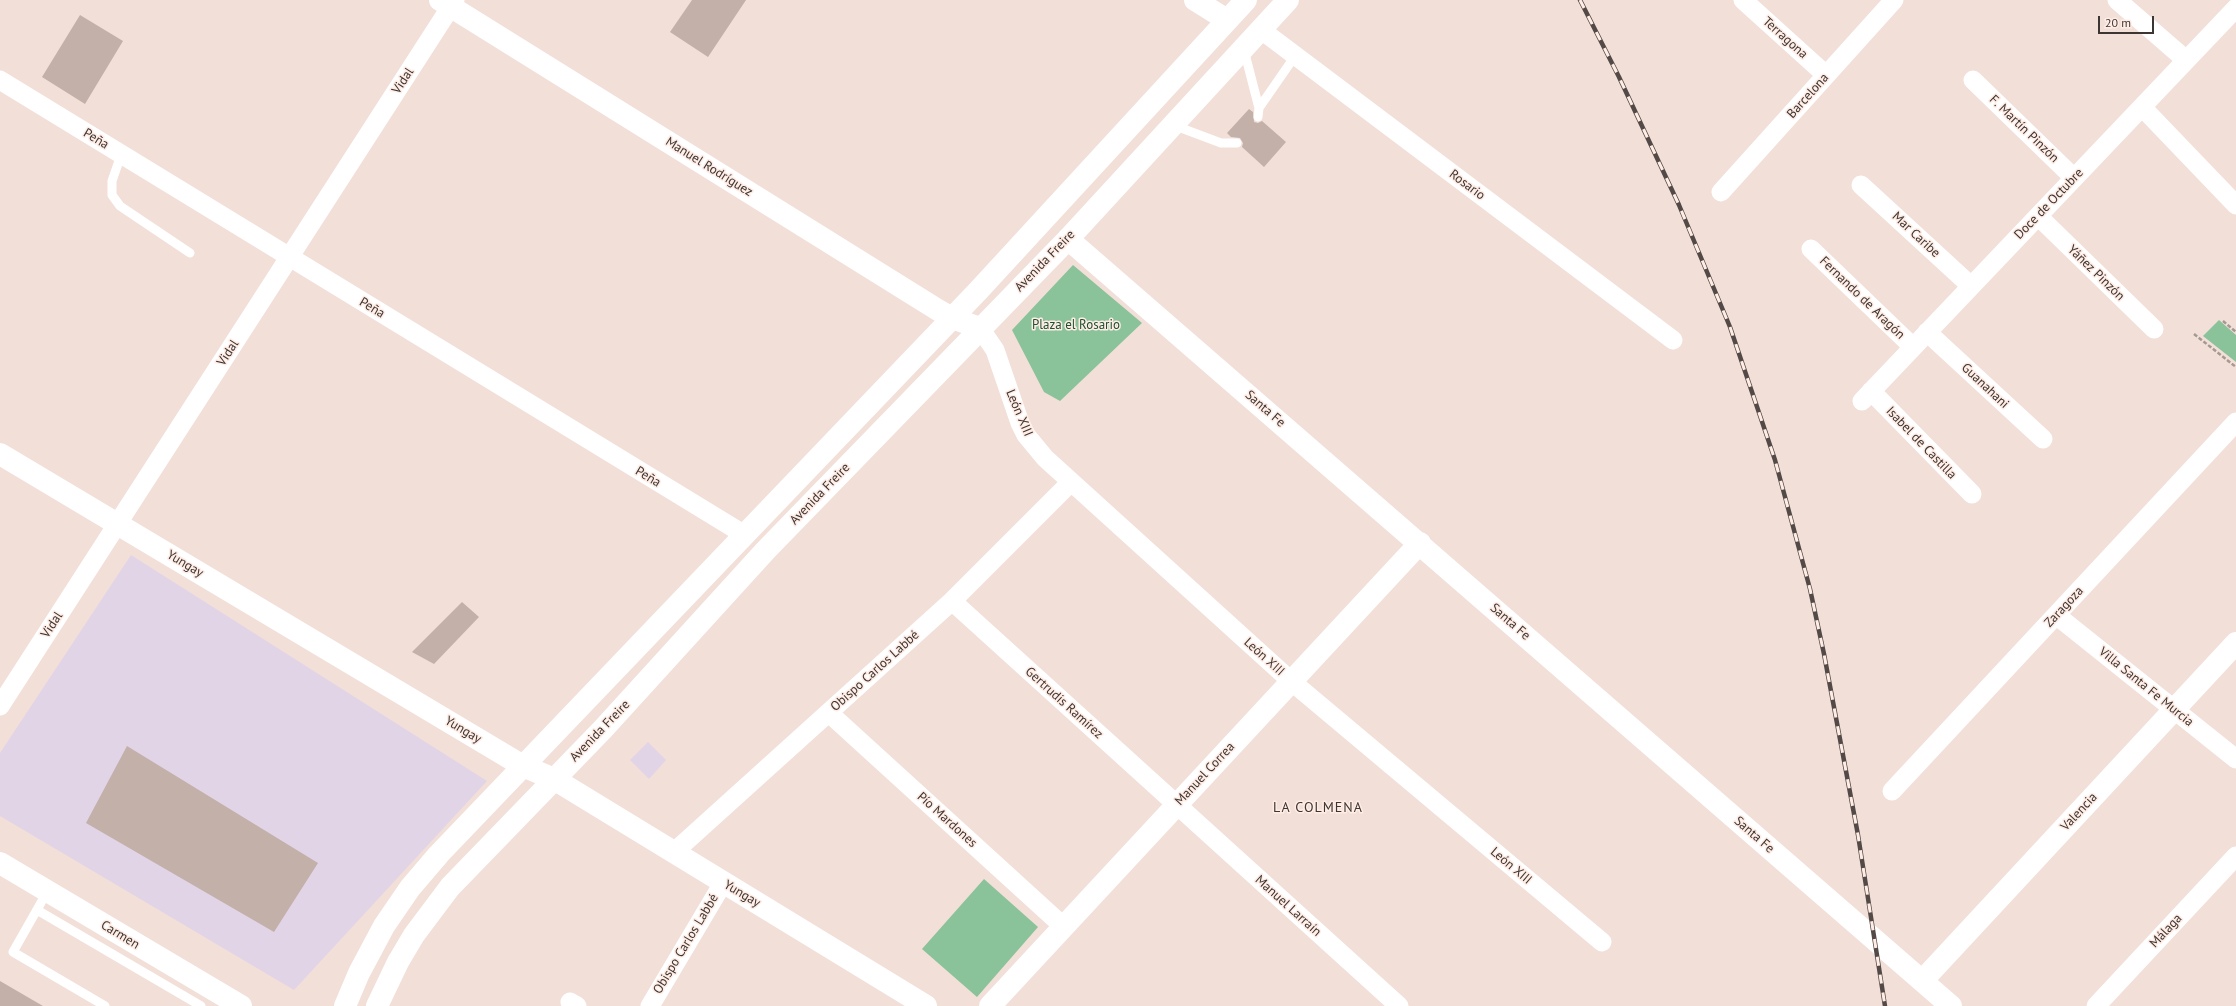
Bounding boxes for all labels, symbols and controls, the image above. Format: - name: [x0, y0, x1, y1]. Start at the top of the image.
- scale bar: [2100, 8, 2156, 34]
- street label: Terragona: [1759, 14, 1811, 62]
- text: 20 m: [2105, 15, 2131, 30]
- street label: Vidal: [389, 65, 417, 97]
- street label: Barcelona: [1784, 70, 1832, 122]
- street label: F. Martín Pinzón: [1986, 92, 2062, 166]
- street label: Peña: [80, 125, 112, 153]
- street label: Manuel Rodríguez: [662, 134, 756, 200]
- street label: Doce de Octubre: [2011, 165, 2087, 243]
- street label: Rosario: [1446, 166, 1488, 204]
- street label: Mar Caribe: [1889, 209, 1943, 261]
- street label: Avenida Freire: [1012, 227, 1078, 295]
- street label: Yáñez Pinzón: [2064, 242, 2128, 304]
- street label: Fernando de Aragón: [1816, 253, 1908, 343]
- street label: Peña: [356, 294, 388, 322]
- park label: Plaza el Rosario: [1032, 317, 1120, 333]
- street label: Vidal: [214, 337, 242, 369]
- street label: Guanahani: [1958, 360, 2012, 412]
- street label: León XIII: [1002, 387, 1036, 439]
- street label: Santa Fe: [1242, 387, 1288, 431]
- street label: Isabel de Castilla: [1882, 404, 1960, 482]
- street label: Avenida Freire: [787, 460, 853, 528]
- street label: Peña: [632, 463, 664, 491]
- street label: Yungay: [164, 547, 206, 581]
- street label: Zaragoza: [2041, 583, 2087, 631]
- street label: Santa Fe: [1487, 600, 1533, 644]
- street label: Vidal: [38, 609, 66, 641]
- street label: Obispo Carlos Labbé: [828, 627, 922, 715]
- street label: León XIII: [1240, 635, 1288, 679]
- street label: Villa Santa Fe Murcia: [2095, 644, 2197, 730]
- street label: Gertrudis Ramírez: [1022, 664, 1106, 742]
- street label: Avenida Freire: [567, 697, 633, 765]
- street label: Yungay: [442, 713, 484, 747]
- street label: Manuel Correa: [1172, 739, 1238, 809]
- street label: Pío Mardones: [914, 789, 980, 851]
- street label: Valencia: [2057, 790, 2101, 834]
- district label: LA COLMENA: [1273, 800, 1363, 816]
- street label: Santa Fe: [1731, 813, 1777, 857]
- street label: León XIII: [1487, 844, 1535, 888]
- street label: Manuel Larraín: [1252, 872, 1324, 940]
- street label: Yungay: [721, 877, 763, 911]
- street label: Obispo Carlos Labbé: [650, 891, 722, 997]
- street label: Málaga: [2147, 911, 2185, 951]
- street label: Carmen: [98, 917, 142, 953]

